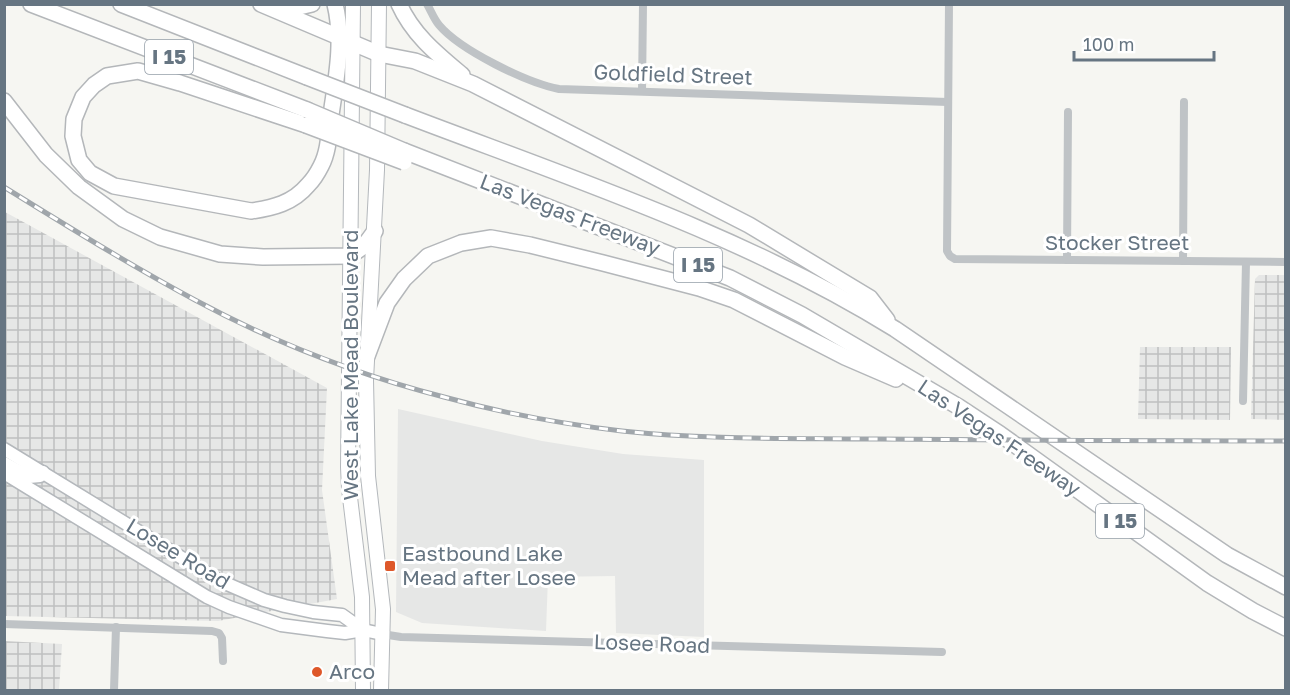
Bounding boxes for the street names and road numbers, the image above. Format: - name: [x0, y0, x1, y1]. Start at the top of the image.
- road number: I 15: [145, 40, 193, 74]
- street label: Goldfield Street: [593, 58, 753, 90]
- street label: Las Vegas Freeway: [477, 168, 664, 261]
- street label: West Lake Mead Boulevard: [337, 229, 363, 501]
- street label: Stocker Street: [1045, 229, 1189, 255]
- road number: I 15: [674, 248, 722, 282]
- street label: Las Vegas Freeway: [913, 373, 1086, 501]
- road number: I 15: [1096, 504, 1144, 538]
- street label: Losee Road: [122, 512, 235, 594]
- street label: Losee Road: [593, 628, 711, 658]

